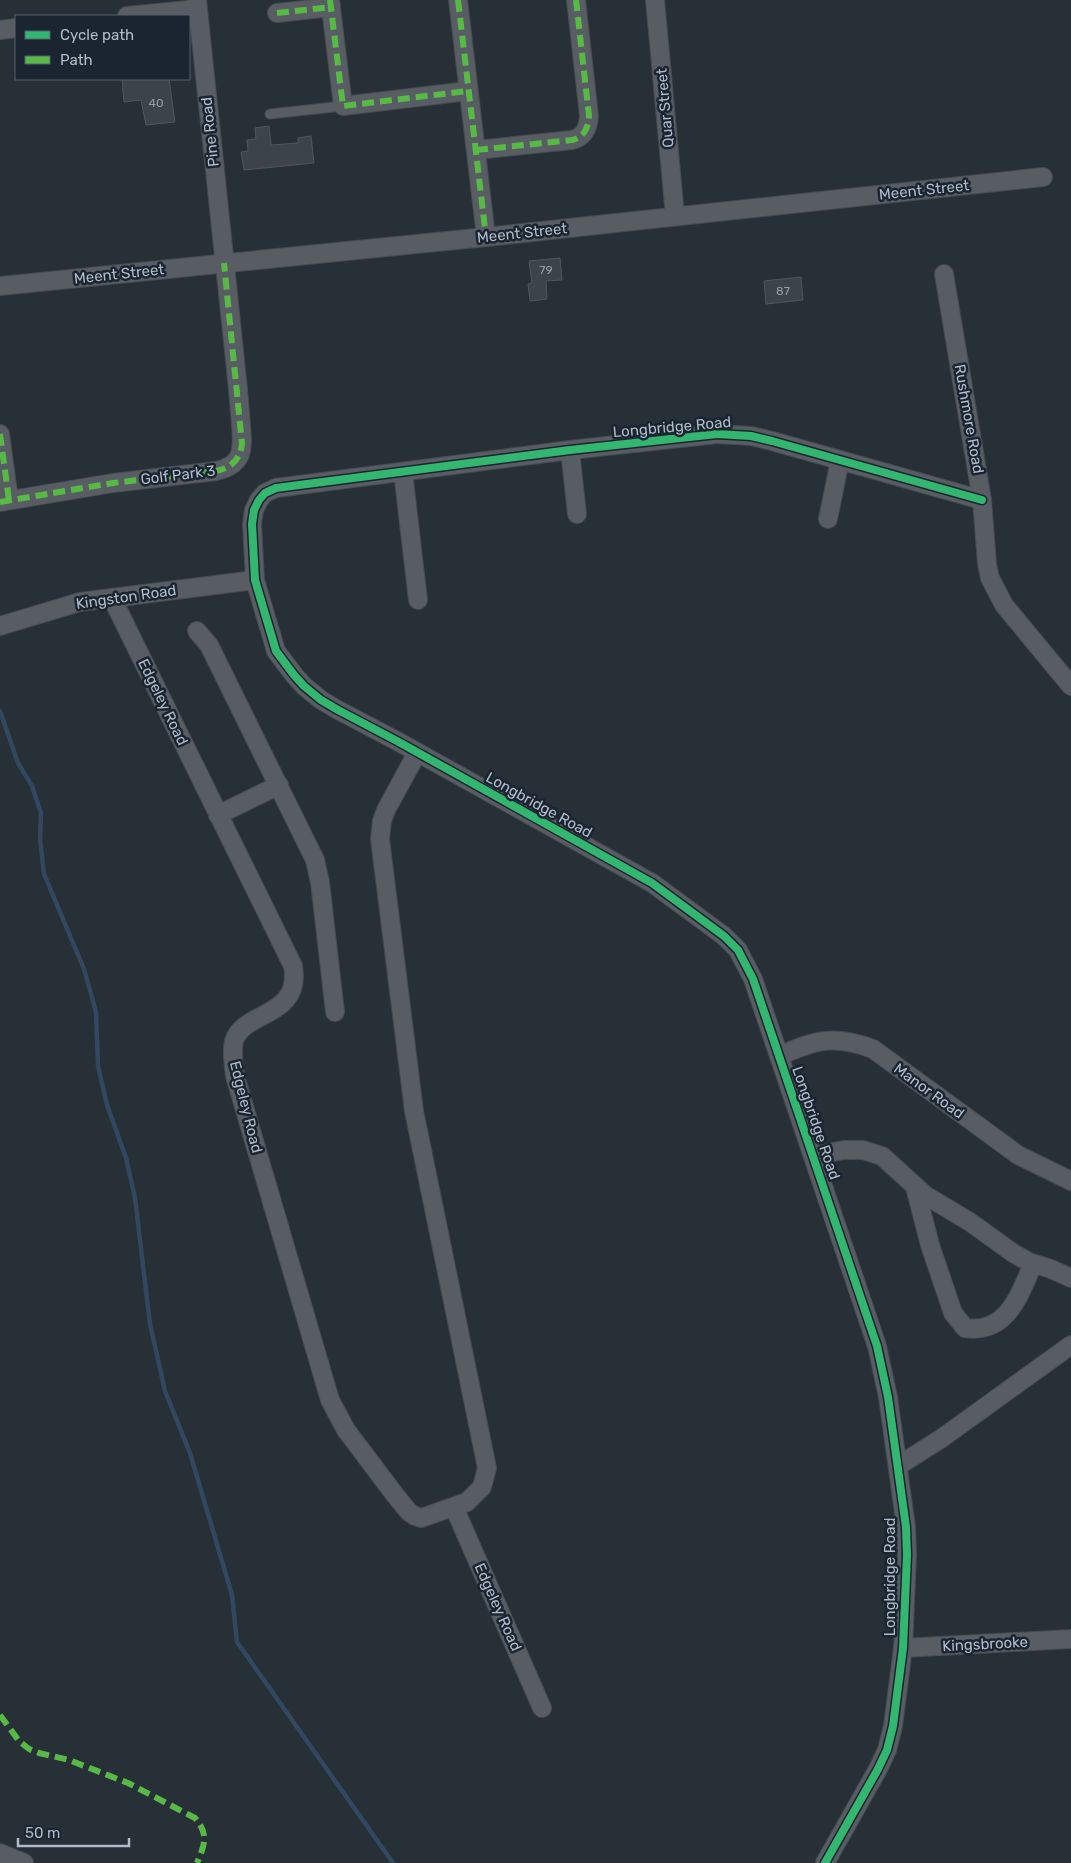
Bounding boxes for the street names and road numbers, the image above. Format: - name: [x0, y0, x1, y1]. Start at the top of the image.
- street label: Quar Street: [653, 67, 677, 149]
- street label: Pine Road: [197, 96, 223, 168]
- street label: Meent Street: [878, 176, 970, 204]
- street label: Meent Street: [476, 219, 568, 247]
- street label: Meent Street: [73, 260, 165, 288]
- street label: Rushmore Road: [951, 363, 987, 475]
- street label: Longbridge Road: [612, 413, 732, 441]
- street label: Golf Park 3: [140, 461, 216, 489]
- street label: Kingston Road: [75, 581, 177, 613]
- street label: Edgeley Road: [134, 656, 192, 748]
- street label: Longbridge Road: [483, 768, 595, 842]
- street label: Edgeley Road: [226, 1059, 266, 1155]
- street label: Manor Road: [890, 1059, 968, 1123]
- street label: Longbridge Road: [788, 1064, 844, 1182]
- street label: Longbridge Road: [881, 1518, 899, 1636]
- street label: Edgeley Road: [471, 1560, 525, 1654]
- street label: Kingsbrooke: [942, 1633, 1028, 1655]

